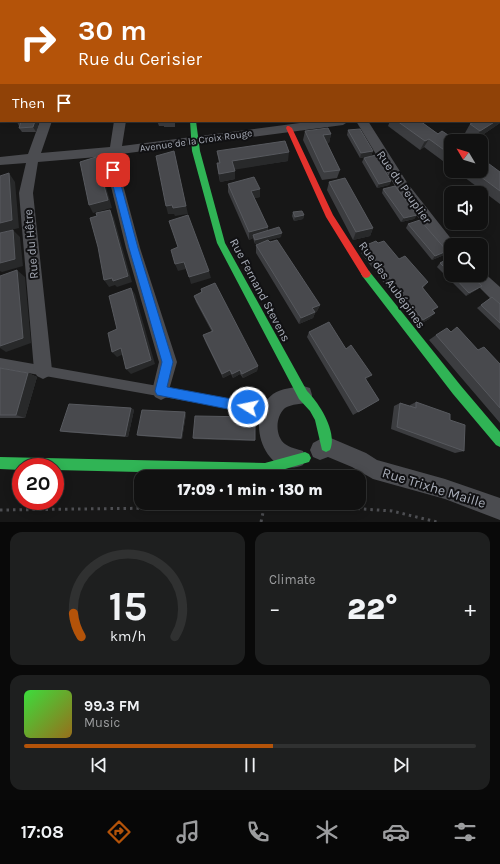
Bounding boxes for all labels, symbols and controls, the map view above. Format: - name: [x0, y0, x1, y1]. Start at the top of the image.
- text: 30 m: [78, 14, 147, 47]
- icon: right: [12, 16, 64, 68]
- text: Rue du Cerisier: [78, 48, 202, 70]
- icon: arrive: [53, 92, 75, 114]
- text: Then: [12, 94, 45, 112]
- street label: Avenue de la Croix Rouge: [139, 127, 253, 155]
- north arrow: [444, 134, 488, 178]
- map controls: [444, 134, 488, 282]
- street label: Rue du Peuplier: [374, 148, 435, 227]
- pin: [96, 153, 130, 187]
- icon: arrive: [102, 159, 124, 181]
- button: sound: [444, 186, 488, 230]
- street label: Rue du Hêtre: [21, 208, 41, 280]
- street label: Rue Fernand Stevens: [227, 236, 293, 344]
- button: search: [444, 238, 488, 282]
- street label: Rue des Aubépines: [356, 239, 428, 331]
- position arrow: [227, 386, 269, 428]
- speed limit sign: 20: [12, 458, 64, 510]
- street label: Rue Trixhe Maille: [380, 464, 488, 512]
- text: 17:09 · 1 min · 130 m: [177, 481, 323, 499]
- text: Climate: [269, 572, 315, 587]
- text: 15: [108, 581, 147, 629]
- text: 22°: [347, 591, 398, 627]
- text: −: [269, 596, 281, 622]
- text: +: [464, 596, 476, 622]
- text: km/h: [109, 627, 146, 644]
- text: 99.3 FM: [84, 697, 140, 715]
- text: Music: [84, 715, 120, 730]
- icon: previous: [88, 754, 110, 776]
- icon: pause: [239, 754, 261, 776]
- icon: next: [390, 754, 412, 776]
- icon: directions: [105, 818, 133, 846]
- icon: music: [174, 818, 202, 846]
- icon: phone: [244, 818, 272, 846]
- icon: climate: [313, 818, 341, 846]
- icon: car: [382, 818, 410, 846]
- icon: filters: [451, 818, 479, 846]
- text: 17:08: [21, 821, 64, 843]

